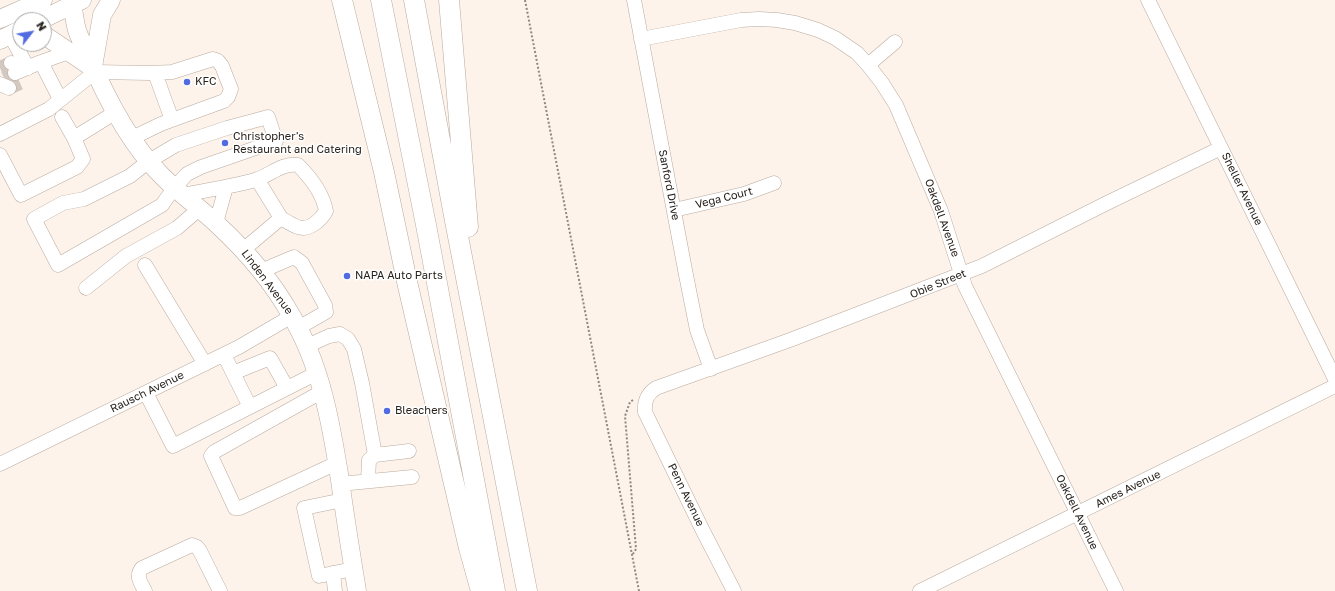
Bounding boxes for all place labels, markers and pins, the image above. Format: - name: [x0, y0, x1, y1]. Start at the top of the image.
- place label: KFC: [195, 75, 217, 89]
- marker: KFC: [182, 77, 192, 87]
- place label: Christopher's Restaurant and Catering: [233, 130, 362, 156]
- marker: Christopher's Restaurant and Catering: [220, 138, 230, 148]
- place label: NAPA Auto Parts: [355, 269, 443, 283]
- marker: NAPA Auto Parts: [342, 271, 352, 281]
- place label: Bleachers: [395, 404, 448, 418]
- marker: Bleachers: [382, 406, 392, 416]

